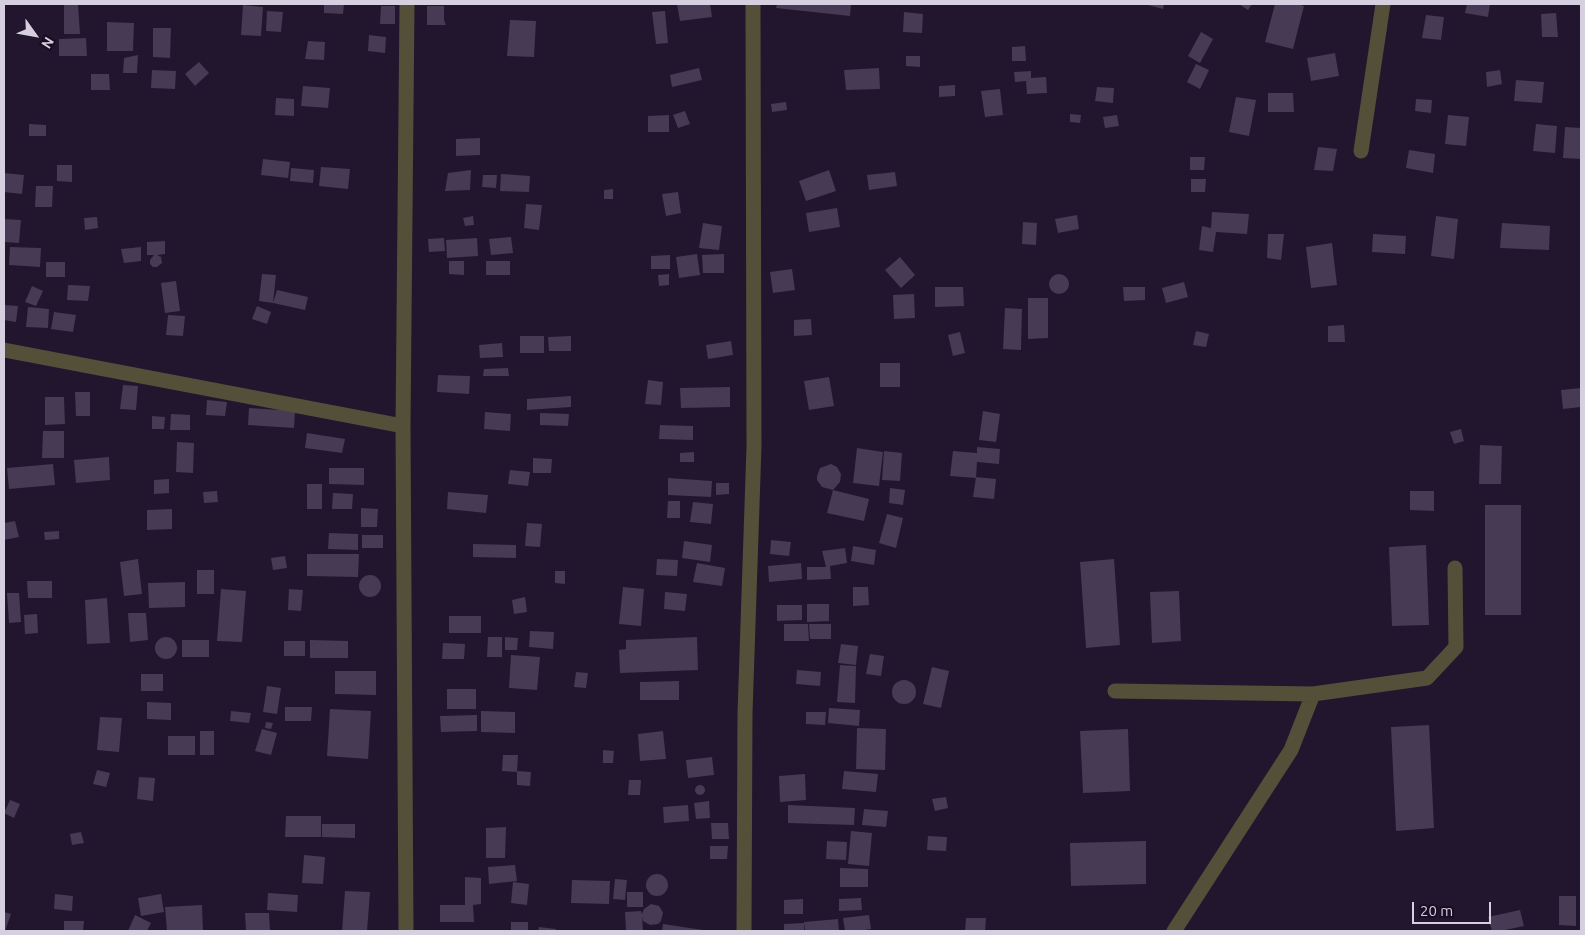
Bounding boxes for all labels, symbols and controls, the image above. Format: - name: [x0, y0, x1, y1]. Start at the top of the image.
- north arrow: [10, 10, 60, 60]
- text: N: [38, 34, 57, 52]
- scale bar: [1415, 892, 1494, 924]
- text: 20 m: [1420, 902, 1453, 919]

